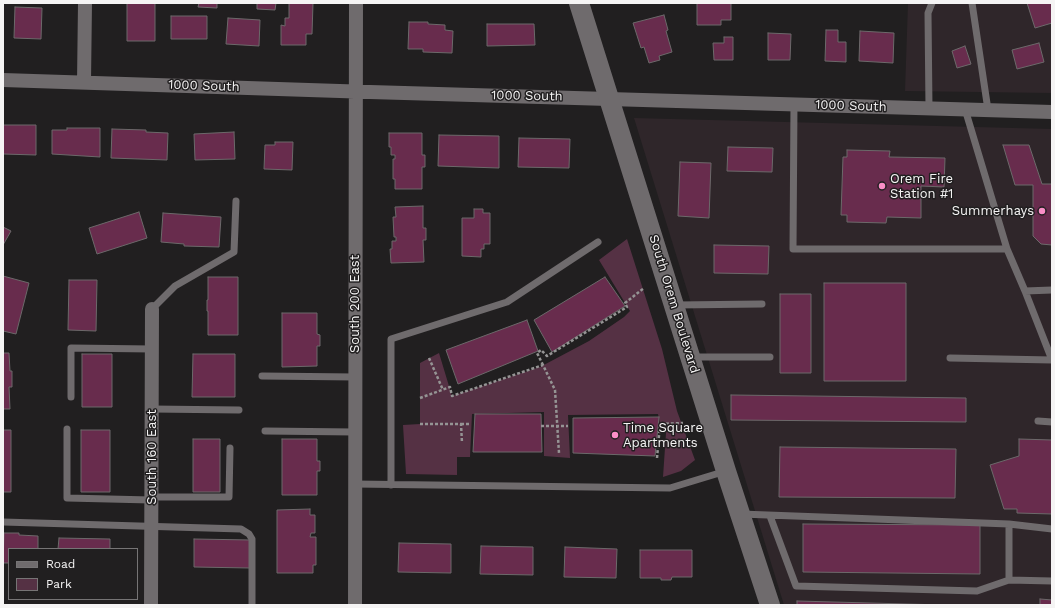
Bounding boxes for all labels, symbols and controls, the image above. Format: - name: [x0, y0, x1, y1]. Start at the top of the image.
- street label: 1000 South: [168, 77, 240, 95]
- street label: 1000 South: [491, 88, 563, 104]
- street label: 1000 South: [815, 97, 887, 115]
- place label: Orem Fire Station #1: [890, 171, 953, 202]
- marker: Orem Fire Station #1: [877, 181, 887, 191]
- place label: Summerhays: [952, 203, 1034, 219]
- marker: Summerhays: [1037, 206, 1047, 216]
- street label: South Orem Boulevard: [645, 233, 703, 375]
- street label: South 200 East: [347, 255, 363, 353]
- street label: South 160 East: [144, 409, 160, 505]
- place label: Time Square Apartments: [623, 420, 703, 451]
- marker: Time Square Apartments: [610, 430, 620, 440]
- legend: [8, 548, 138, 600]
- text: Road: [46, 557, 75, 571]
- text: Park: [46, 577, 72, 591]

